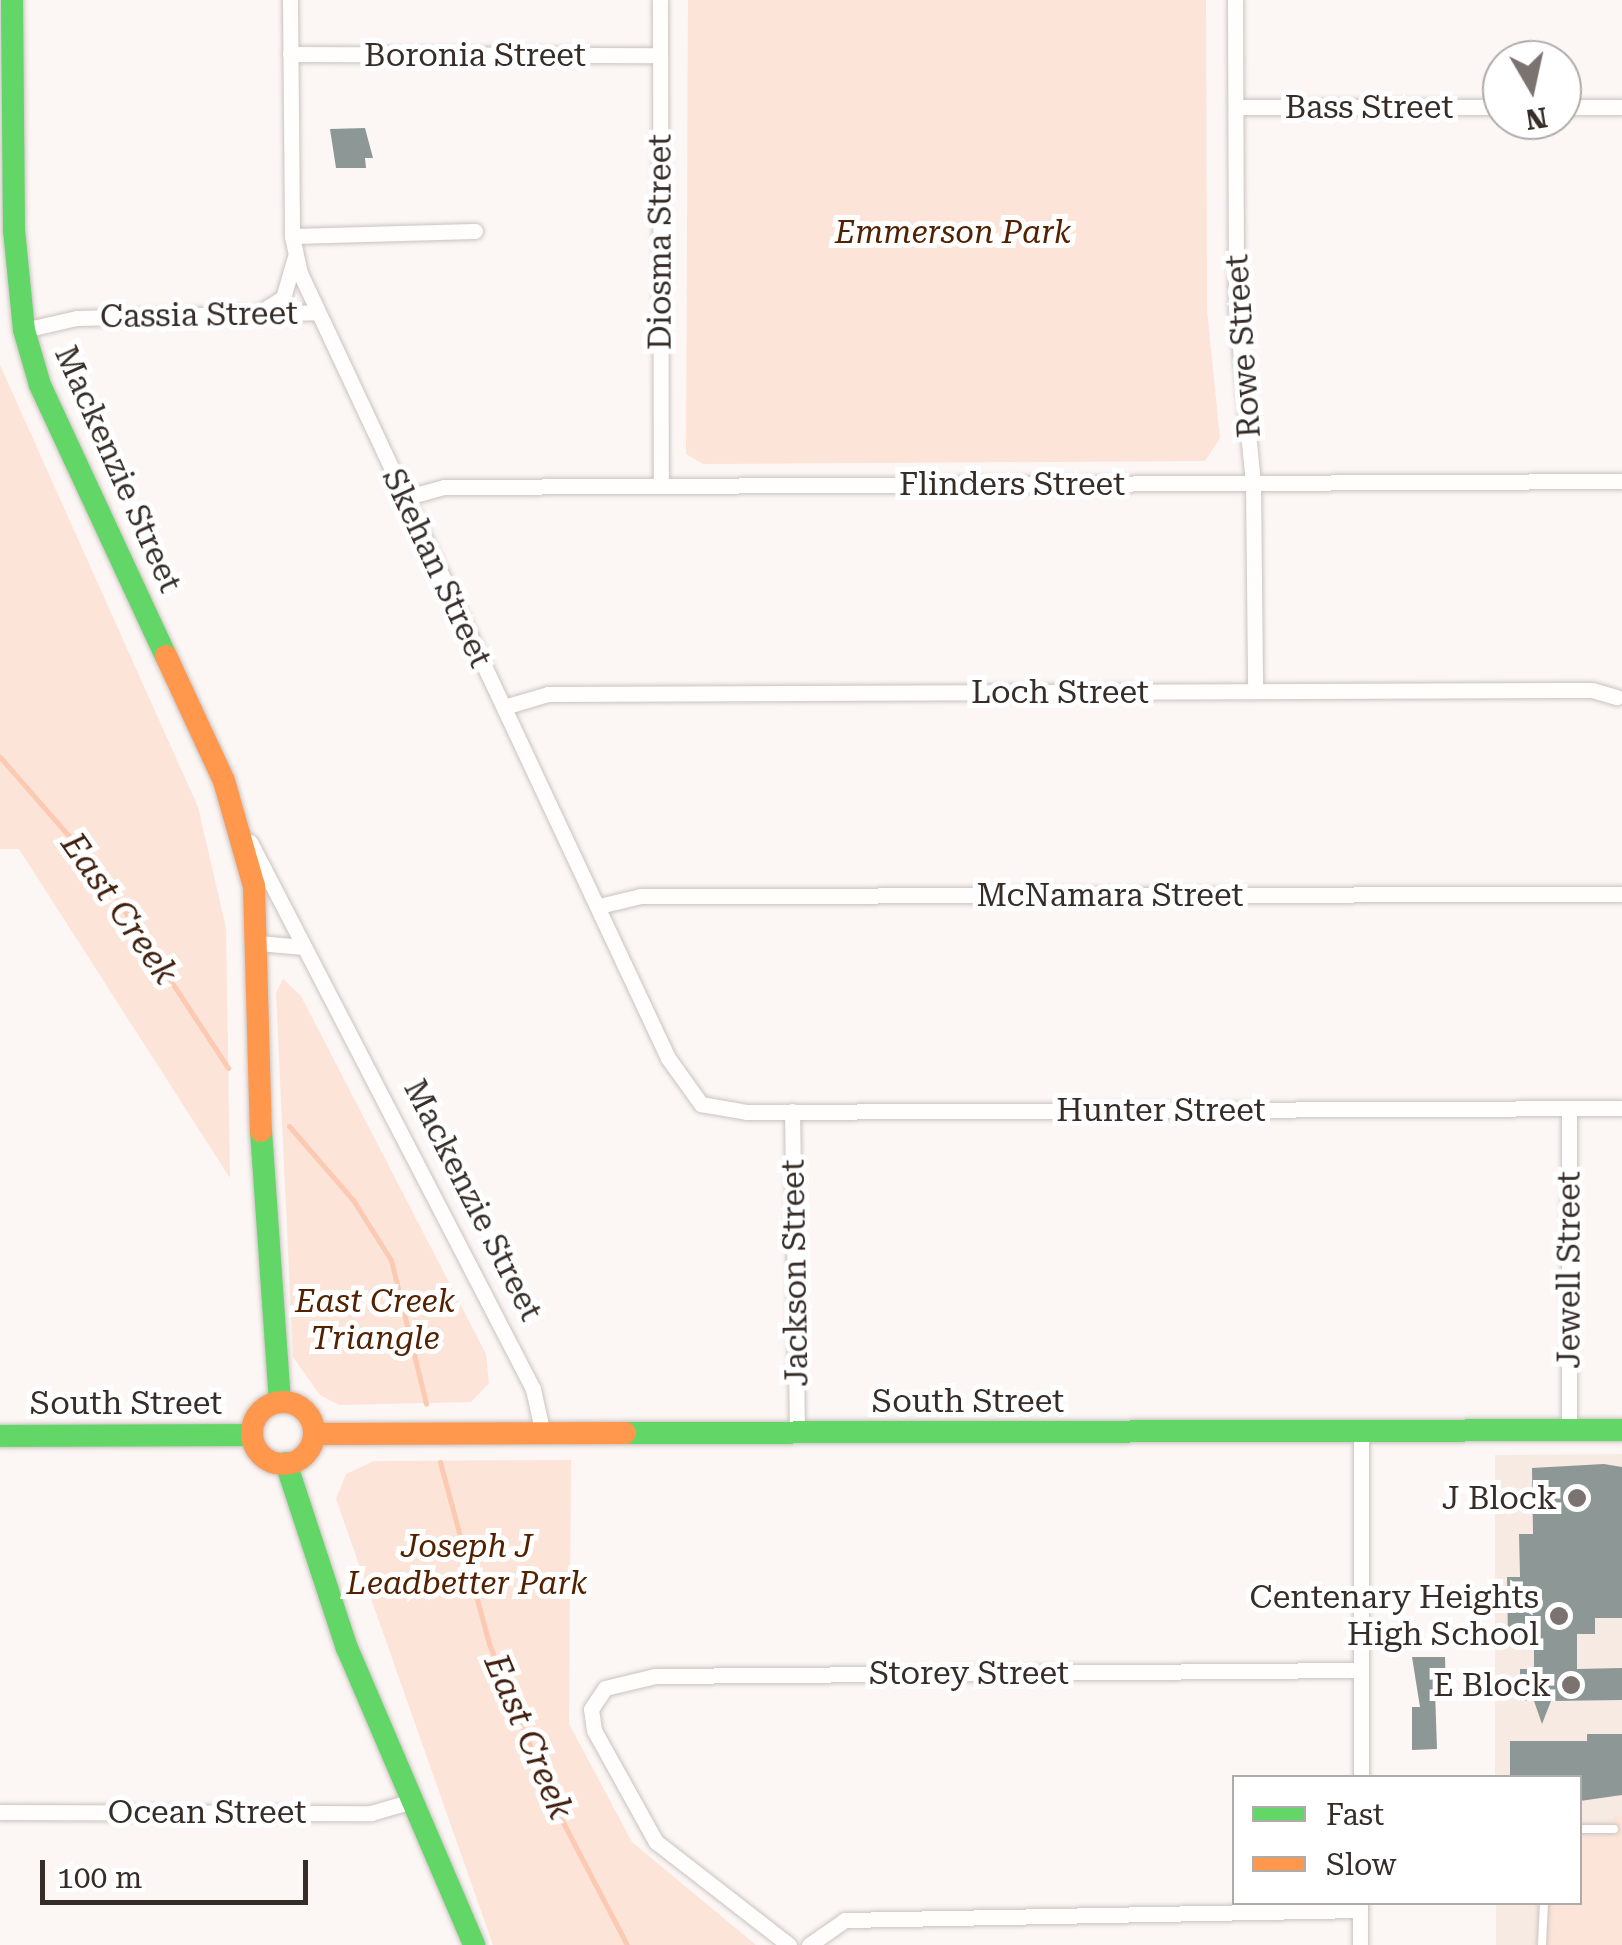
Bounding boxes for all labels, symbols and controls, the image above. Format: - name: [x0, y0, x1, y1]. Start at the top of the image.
- street label: Boronia Street: [364, 36, 586, 74]
- north arrow: [1482, 40, 1582, 140]
- street label: Bass Street: [1285, 88, 1453, 126]
- text: N: [1523, 100, 1550, 136]
- street label: Diosma Street: [641, 134, 679, 350]
- park label: Emmerson Park: [835, 213, 1071, 251]
- street label: Rowe Street: [1217, 253, 1269, 439]
- street label: Cassia Street: [100, 294, 298, 336]
- street label: Mackenzie Street: [47, 340, 189, 598]
- street label: Skehan Street: [374, 462, 500, 674]
- street label: Flinders Street: [899, 465, 1125, 503]
- street label: Loch Street: [971, 673, 1149, 711]
- water label: East Creek: [52, 825, 186, 993]
- street label: McNamara Street: [976, 876, 1244, 914]
- street label: Mackenzie Street: [396, 1073, 550, 1327]
- street label: Hunter Street: [1056, 1091, 1266, 1129]
- street label: Jackson Street: [774, 1159, 816, 1387]
- street label: Jewell Street: [1550, 1171, 1588, 1369]
- park label: East Creek Triangle: [295, 1283, 455, 1358]
- street label: South Street: [872, 1382, 1064, 1420]
- street label: South Street: [30, 1384, 222, 1422]
- place label: J Block: [1442, 1479, 1557, 1517]
- marker: J Block: [1566, 1487, 1588, 1509]
- park label: Joseph J Leadbetter Park: [347, 1528, 587, 1603]
- place label: Centenary Heights High School: [1250, 1579, 1539, 1654]
- marker: Centenary Heights High School: [1548, 1605, 1570, 1627]
- water label: East Creek: [474, 1648, 582, 1826]
- street label: Storey Street: [869, 1654, 1069, 1692]
- place label: E Block: [1433, 1666, 1551, 1704]
- marker: E Block: [1560, 1674, 1582, 1696]
- legend: [1232, 1775, 1582, 1905]
- street label: Ocean Street: [108, 1793, 306, 1831]
- text: Fast: [1326, 1797, 1384, 1832]
- scale bar: [45, 1840, 312, 1902]
- text: Slow: [1326, 1847, 1397, 1882]
- text: 100 m: [57, 1860, 142, 1895]

